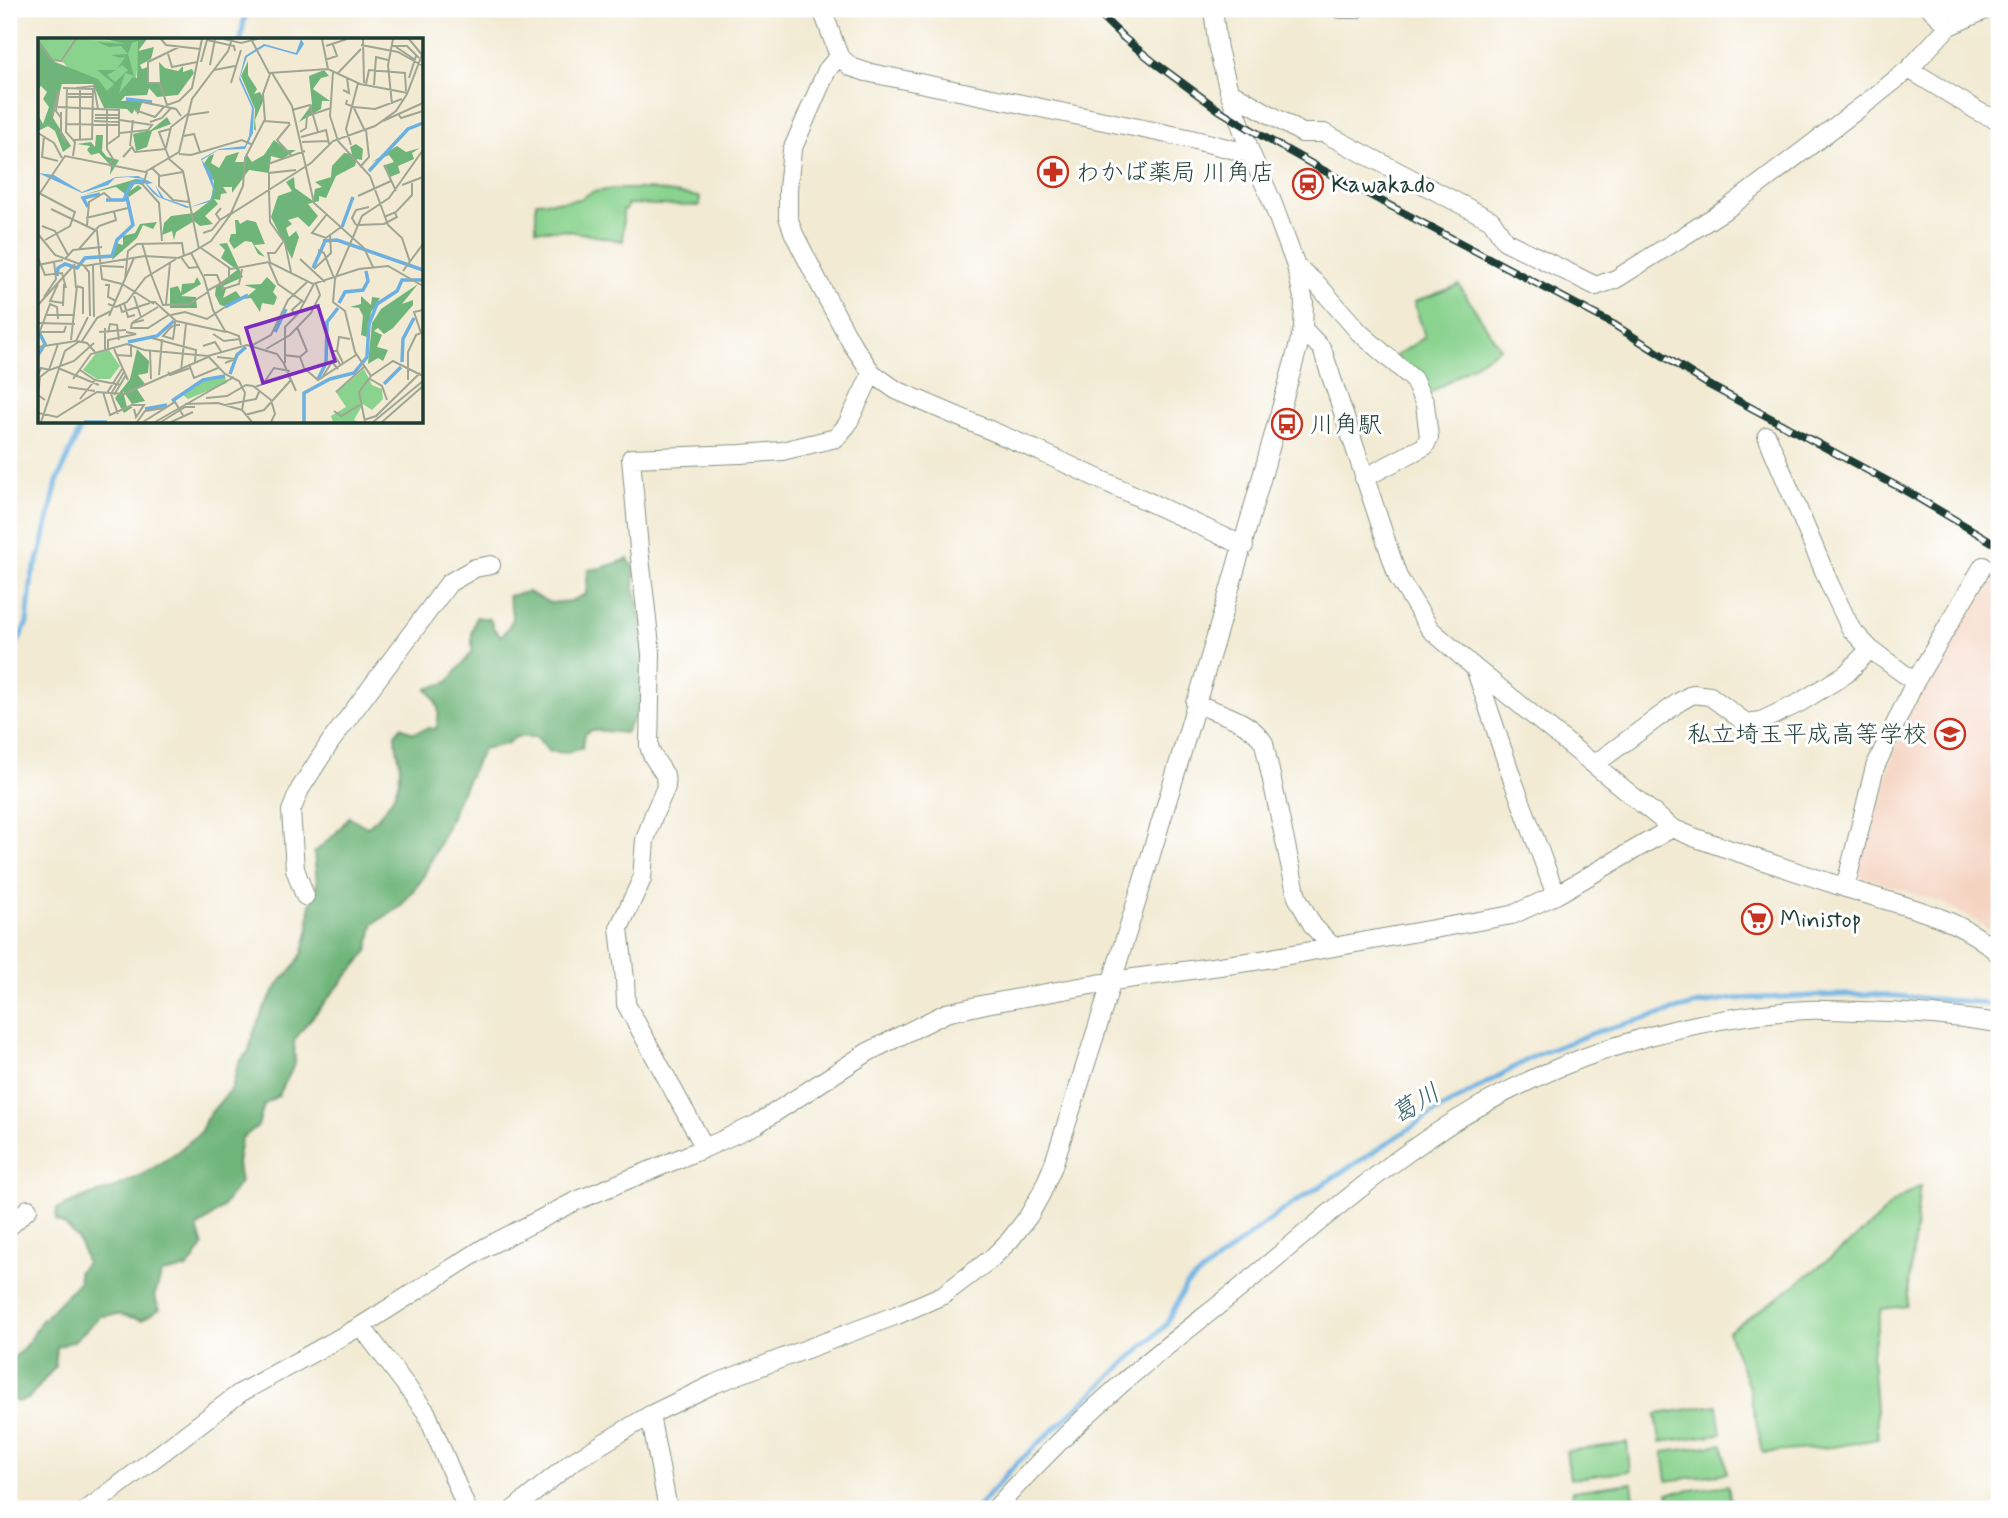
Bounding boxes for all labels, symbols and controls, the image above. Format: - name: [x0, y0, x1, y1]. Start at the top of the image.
- inset map: [38, 38, 424, 424]
- pharmacy icon: わかば薬局 川角店: [1036, 155, 1070, 189]
- place label: わかば薬局 川角店: [1076, 158, 1274, 189]
- station icon: Kawakado: [1291, 167, 1325, 201]
- place label: Kawakado: [1331, 170, 1435, 201]
- bus stop icon: 川角駅: [1270, 407, 1304, 441]
- place label: 川角駅: [1310, 410, 1382, 441]
- school or university icon: 私立埼玉平成高等学校: [1933, 717, 1967, 751]
- place label: 私立埼玉平成高等学校: [1687, 720, 1927, 751]
- supermarket icon: Ministop: [1740, 902, 1774, 936]
- place label: Ministop: [1780, 905, 1861, 936]
- water label: 葛川: [1385, 1077, 1447, 1133]

